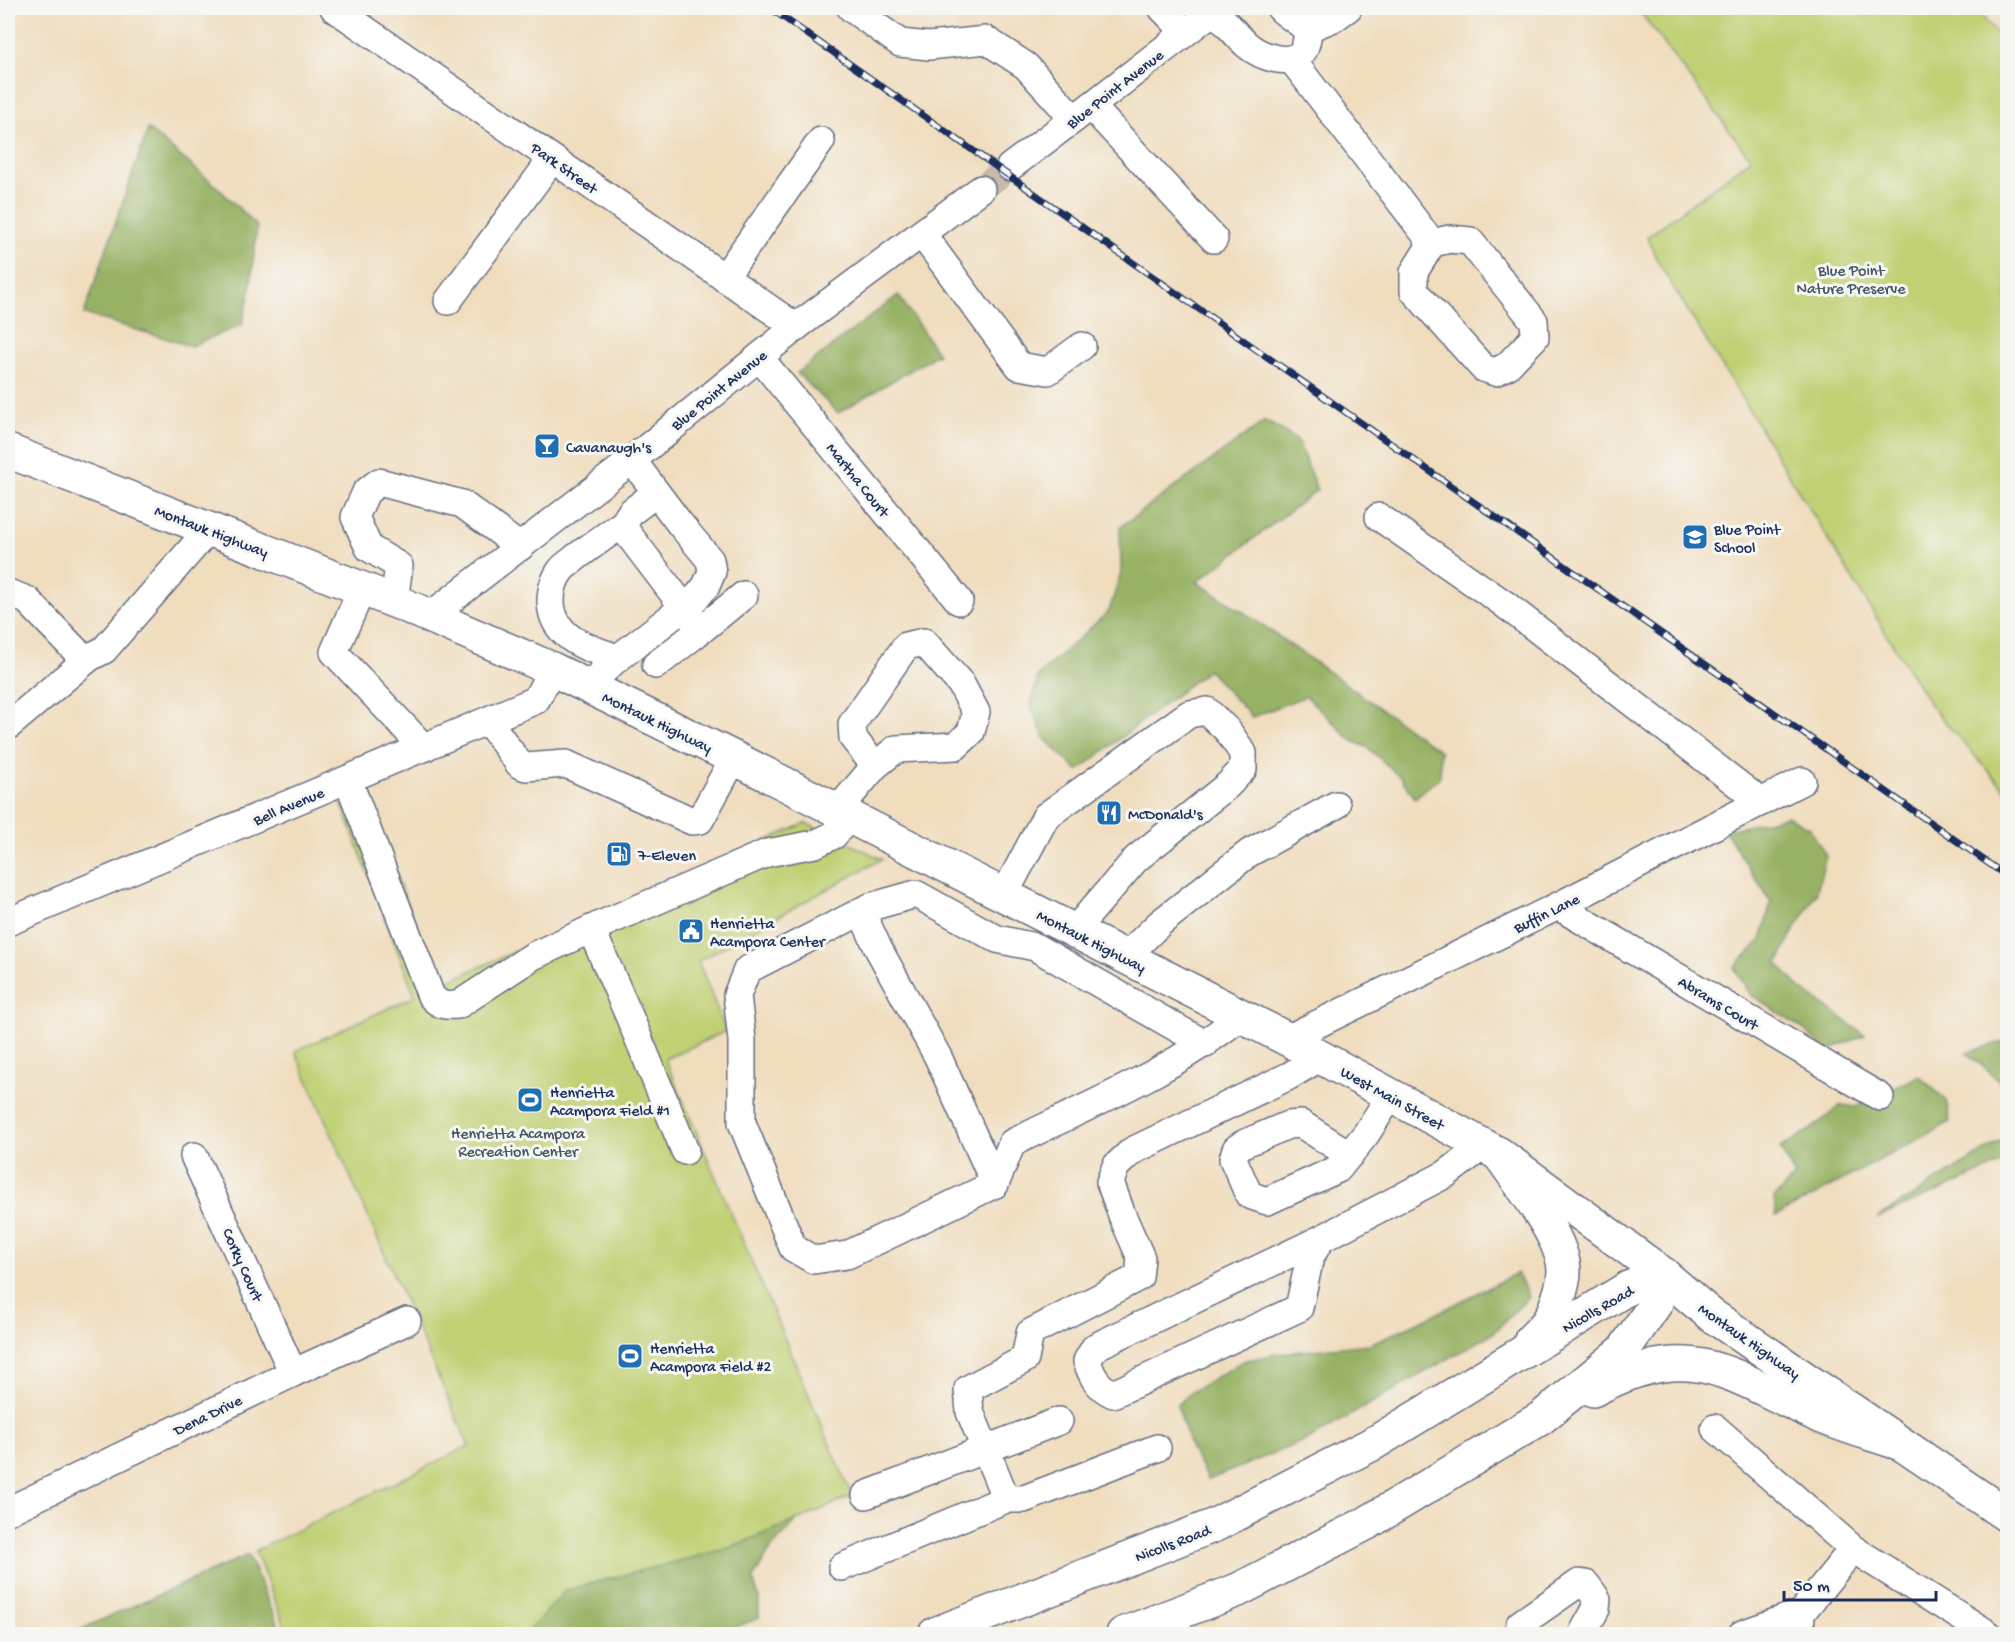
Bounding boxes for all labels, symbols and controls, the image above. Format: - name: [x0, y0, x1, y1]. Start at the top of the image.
- street label: Blue Point Avenue: [1063, 47, 1169, 135]
- street label: Park Street: [525, 139, 601, 201]
- park label: Blue Point Nature Preserve: [1797, 263, 1906, 300]
- street label: Blue Point Avenue: [668, 347, 773, 437]
- bar icon: Cavanaugh's: [532, 431, 562, 461]
- place label: Cavanaugh's: [566, 440, 652, 459]
- street label: Martha Court: [821, 440, 893, 523]
- street label: Montauk Highway: [151, 503, 270, 564]
- school or university icon: Blue Point School: [1680, 522, 1710, 552]
- place label: Blue Point School: [1713, 522, 1781, 559]
- street label: Montauk Highway: [598, 689, 715, 759]
- street label: Bell Avenue: [250, 784, 328, 832]
- restaurant icon: McDonald's: [1094, 798, 1124, 828]
- place label: McDonald's: [1128, 807, 1204, 826]
- fuel station icon: 7-Eleven: [604, 839, 634, 869]
- place label: 7-Eleven: [637, 848, 696, 867]
- street label: Buffin Lane: [1511, 891, 1584, 940]
- street label: Montauk Highway: [1032, 907, 1148, 979]
- public building icon: Henrietta Acampora Center: [676, 916, 706, 946]
- place label: Henrietta Acampora Center: [710, 916, 826, 953]
- street label: Abrams Court: [1674, 974, 1762, 1037]
- street label: West Main Street: [1336, 1064, 1448, 1137]
- sports icon: Henrietta Acampora Field #1: [515, 1085, 545, 1115]
- place label: Henrietta Acampora Field #1: [550, 1085, 670, 1122]
- park label: Henrietta Acampora Recreation Center: [451, 1126, 586, 1163]
- street label: Corky Court: [216, 1226, 266, 1306]
- street label: Nicolls Road: [1560, 1282, 1639, 1339]
- street label: Montauk Highway: [1693, 1301, 1803, 1385]
- sports icon: Henrietta Acampora Field #2: [615, 1341, 645, 1371]
- place label: Henrietta Acampora Field #2: [650, 1341, 772, 1378]
- street label: Dena Drive: [170, 1392, 247, 1442]
- street label: Nicolls Road: [1133, 1522, 1215, 1568]
- scale bar: [1784, 1564, 1936, 1602]
- text: 50 m: [1793, 1577, 1830, 1598]

